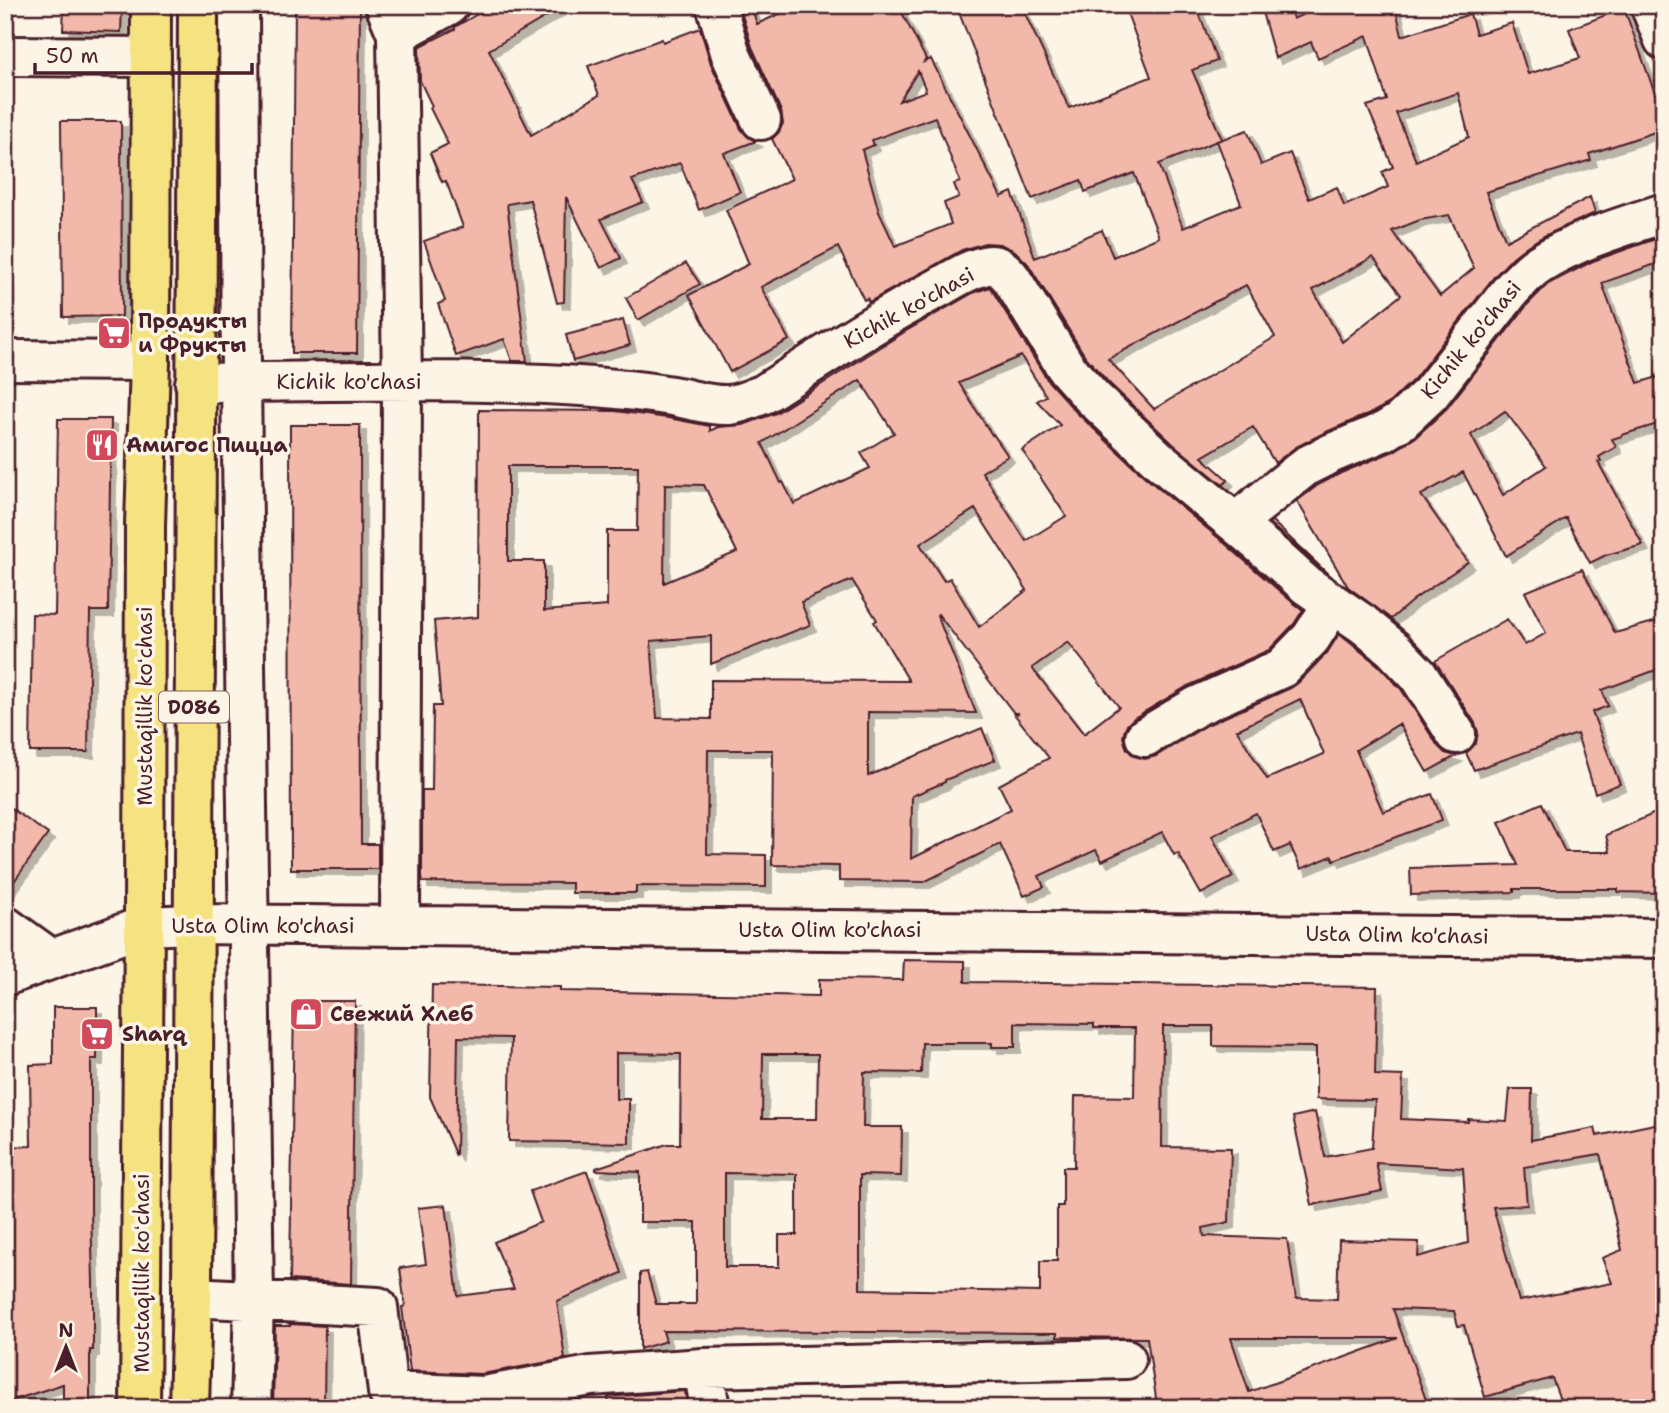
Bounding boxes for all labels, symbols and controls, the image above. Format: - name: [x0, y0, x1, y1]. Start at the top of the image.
- scale bar: [35, 32, 252, 76]
- text: 50 m: [46, 42, 99, 70]
- street label: Kichik ko'chasi: [839, 261, 979, 355]
- street label: Kichik ko'chasi: [1414, 275, 1528, 405]
- place label: Продукты и Фрукты: [138, 307, 247, 359]
- supermarket icon: Продукты и Фрукты: [95, 314, 133, 352]
- street label: Kichik ko'chasi: [276, 368, 422, 396]
- restaurant icon: Амигос Пицца: [83, 426, 121, 464]
- place label: Амигос Пицца: [126, 431, 288, 459]
- street label: Mustaqillik koʻchasi: [131, 606, 159, 806]
- road number: D086: [159, 692, 229, 722]
- street label: Usta Olim ko'chasi: [171, 912, 355, 940]
- street label: Usta Olim ko'chasi: [738, 916, 922, 944]
- street label: Usta Olim ko'chasi: [1305, 919, 1489, 951]
- shop icon: Свежий Хлеб: [287, 995, 325, 1033]
- place label: Свежий Хлеб: [330, 1000, 473, 1028]
- supermarket icon: Sharq: [78, 1015, 116, 1053]
- place label: Sharq: [122, 1020, 187, 1048]
- street label: Mustaqillik koʻchasi: [128, 1173, 156, 1373]
- north arrow: [32, 1312, 102, 1382]
- text: N: [58, 1318, 74, 1343]

